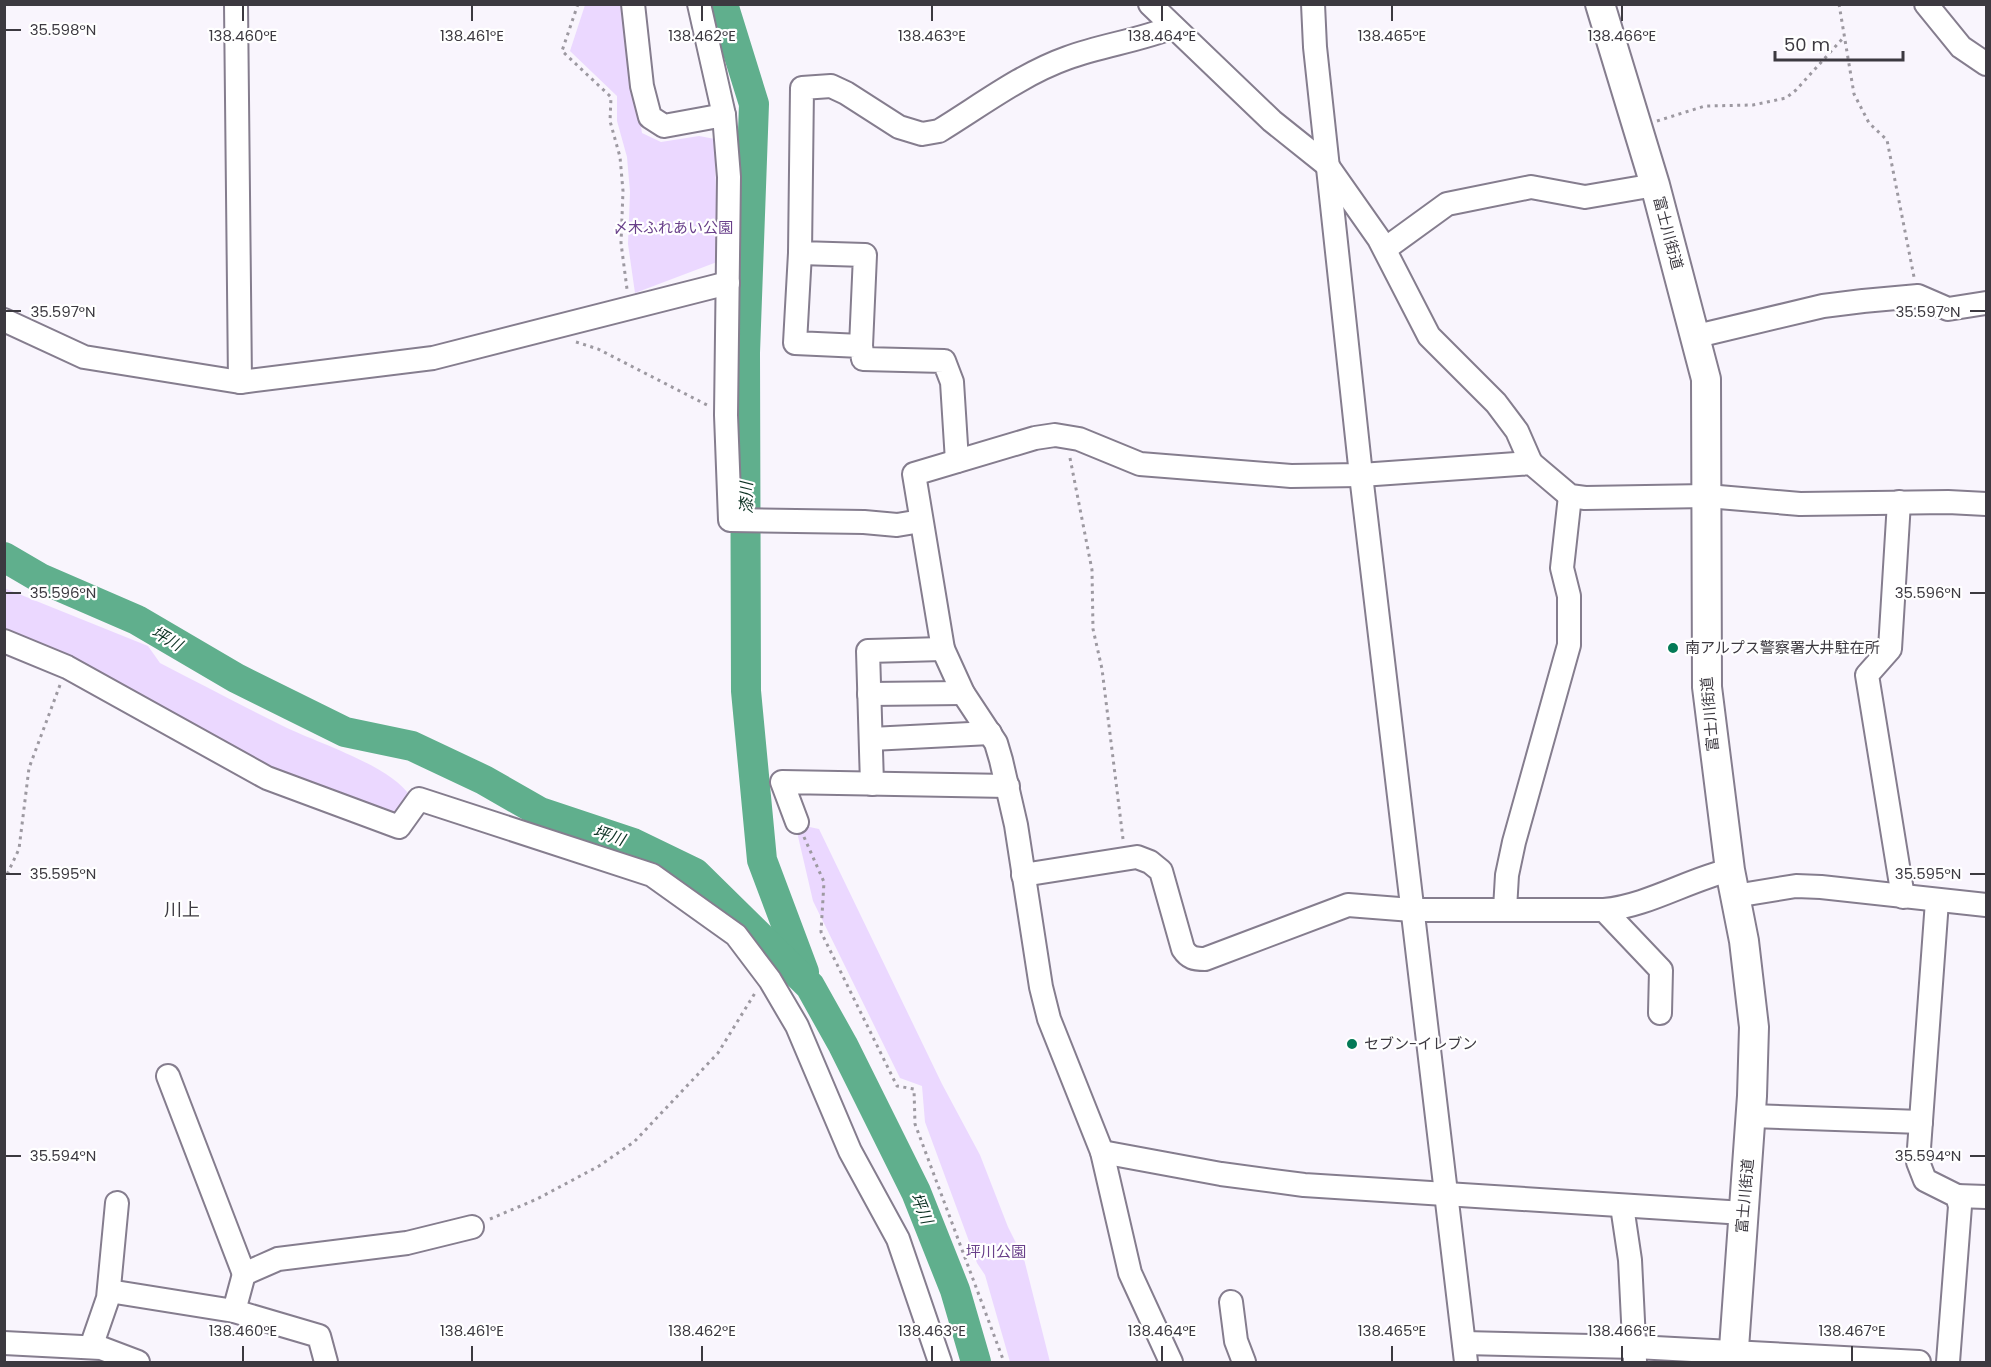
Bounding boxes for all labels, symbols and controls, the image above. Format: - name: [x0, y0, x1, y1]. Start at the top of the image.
- text: 35.598°N: [30, 19, 96, 40]
- scale bar: [1775, 24, 1902, 62]
- text: 138.460°E: [209, 25, 277, 46]
- text: 138.461°E: [440, 25, 504, 46]
- text: 138.462°E: [668, 25, 736, 46]
- text: 138.463°E: [898, 25, 966, 46]
- text: 138.464°E: [1128, 25, 1196, 46]
- text: 138.465°E: [1358, 25, 1426, 46]
- text: 138.466°E: [1588, 25, 1656, 46]
- text: 50 m: [1784, 32, 1830, 57]
- street label: 富士川街道: [1649, 194, 1688, 272]
- park label: 〆木ふれあい公園: [613, 217, 733, 238]
- text: 35.597°N: [30, 301, 96, 322]
- text: 35.597°N: [1895, 301, 1961, 322]
- water label: 漆川: [735, 480, 758, 514]
- text: 35.596°N: [30, 582, 96, 603]
- text: 35.596°N: [1895, 582, 1961, 603]
- water label: 坪川: [147, 620, 188, 657]
- place label: 南アルプス警察署大井駐在所: [1685, 637, 1880, 658]
- marker: 南アルプス警察署大井駐在所: [1666, 641, 1680, 655]
- street label: 富士川街道: [1696, 676, 1723, 752]
- water label: 坪川: [590, 820, 630, 852]
- text: 35.595°N: [30, 863, 96, 884]
- text: 35.595°N: [1895, 863, 1961, 884]
- district label: 川上: [164, 897, 200, 922]
- place label: セブン-イレブン: [1364, 1033, 1477, 1054]
- marker: セブン-イレブン: [1345, 1037, 1359, 1051]
- text: 35.594°N: [30, 1145, 96, 1166]
- text: 35.594°N: [1895, 1145, 1961, 1166]
- street label: 富士川街道: [1731, 1158, 1758, 1234]
- water label: 坪川: [905, 1189, 939, 1229]
- park label: 坪川公園: [966, 1241, 1026, 1262]
- text: 138.460°E: [209, 1320, 277, 1341]
- text: 138.461°E: [440, 1320, 504, 1341]
- text: 138.462°E: [668, 1320, 736, 1341]
- text: 138.463°E: [898, 1320, 966, 1341]
- text: 138.464°E: [1128, 1320, 1196, 1341]
- text: 138.465°E: [1358, 1320, 1426, 1341]
- text: 138.466°E: [1588, 1320, 1656, 1341]
- text: 138.467°E: [1818, 1320, 1886, 1341]

